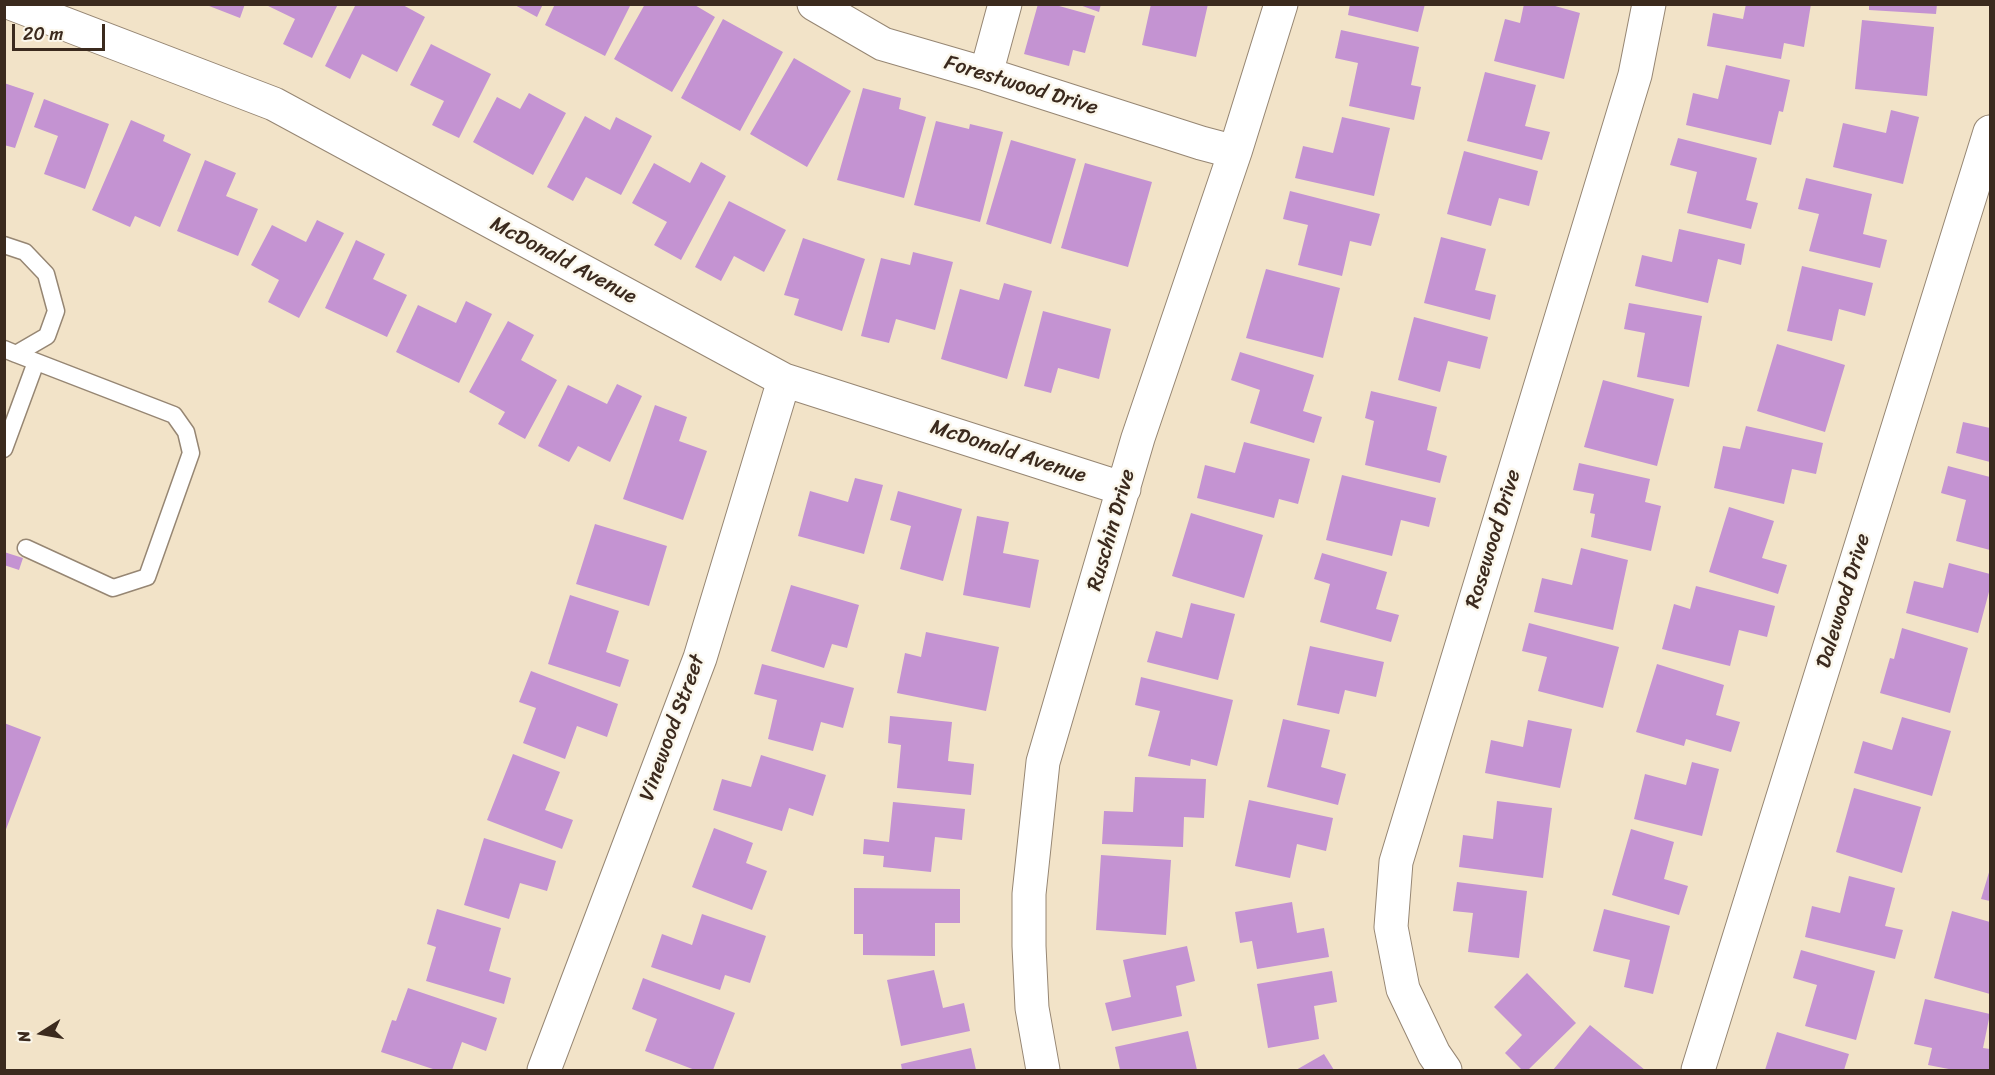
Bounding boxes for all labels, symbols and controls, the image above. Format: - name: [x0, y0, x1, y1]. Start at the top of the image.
- scale bar: [15, 12, 108, 50]
- text: 20 m: [23, 18, 63, 50]
- street label: Forestwood Drive: [941, 51, 1101, 121]
- street label: McDonald Avenue: [485, 212, 641, 310]
- street label: McDonald Avenue: [927, 415, 1089, 489]
- street label: Ruschin Drive: [1083, 466, 1141, 594]
- street label: Rosewood Drive: [1461, 467, 1527, 611]
- street label: Dalewood Drive: [1812, 531, 1876, 671]
- street label: Vinewood Street: [635, 652, 711, 804]
- north arrow: [12, 1003, 72, 1063]
- text: N: [9, 1028, 39, 1045]

